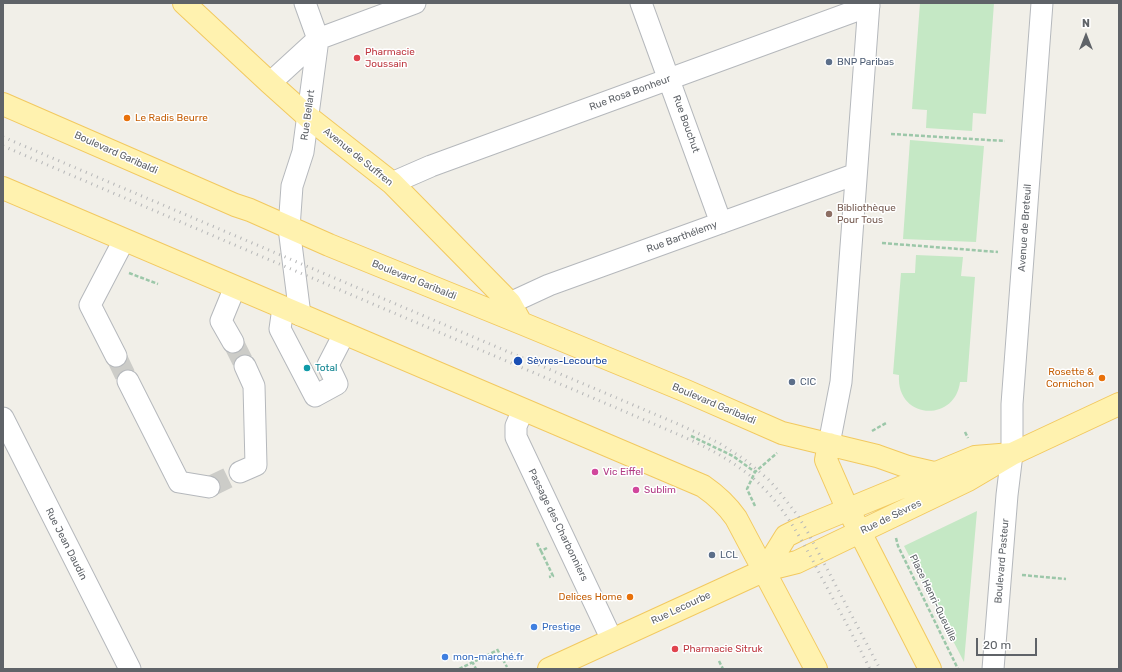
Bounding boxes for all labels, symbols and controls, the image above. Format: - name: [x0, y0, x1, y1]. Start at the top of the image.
- north arrow: [1066, 16, 1106, 56]
- text: N: [1082, 17, 1090, 30]
- place label: Pharmacie Joussain: [365, 46, 415, 70]
- marker: Pharmacie Joussain: [352, 53, 362, 63]
- place label: BNP Paribas: [837, 56, 894, 68]
- marker: BNP Paribas: [824, 57, 834, 67]
- street label: Rue Rosa Bonheur: [588, 73, 672, 113]
- street label: Rue Bellart: [299, 89, 317, 141]
- street label: Rue Bouchut: [670, 93, 702, 155]
- place label: Le Radis Beurre: [135, 112, 208, 124]
- marker: Le Radis Beurre: [122, 113, 132, 123]
- street label: Avenue de Suffren: [321, 125, 395, 189]
- street label: Boulevard Garibaldi: [72, 129, 160, 177]
- street label: Avenue de Breteuil: [1016, 184, 1034, 272]
- place label: Bibliothèque Pour Tous: [837, 202, 896, 226]
- marker: Bibliothèque Pour Tous: [824, 209, 834, 219]
- street label: Rue Barthélemy: [645, 219, 719, 255]
- street label: Boulevard Garibaldi: [370, 258, 458, 302]
- marker: Sèvres-Lecourbe: [512, 355, 524, 367]
- place label: Sèvres-Lecourbe: [527, 355, 607, 367]
- place label: Total: [315, 362, 337, 374]
- marker: Total: [302, 363, 312, 373]
- place label: Rosette & Cornichon: [1046, 366, 1094, 390]
- marker: Rosette & Cornichon: [1097, 373, 1107, 383]
- place label: CIC: [800, 376, 816, 388]
- marker: CIC: [787, 377, 797, 387]
- street label: Boulevard Garibaldi: [670, 381, 758, 427]
- place label: Vic Eiffel: [603, 466, 643, 478]
- street label: Passage des Charbonniers: [526, 467, 590, 583]
- marker: Vic Eiffel: [590, 467, 600, 477]
- place label: Sublim: [644, 484, 676, 496]
- marker: Sublim: [631, 485, 641, 495]
- street label: Rue de Sèvres: [859, 497, 923, 537]
- street label: Rue Jean Daudin: [43, 506, 89, 582]
- street label: Boulevard Pasteur: [992, 518, 1012, 604]
- place label: LCL: [720, 549, 738, 561]
- marker: LCL: [707, 550, 717, 560]
- street label: Place Henri-Queuille: [907, 553, 959, 643]
- street label: Rue Lecourbe: [649, 589, 713, 627]
- place label: Delices Home: [559, 591, 622, 603]
- marker: Delices Home: [625, 592, 635, 602]
- place label: Prestige: [542, 621, 581, 633]
- marker: Prestige: [529, 622, 539, 632]
- scale bar: [978, 630, 1039, 656]
- text: 20 m: [983, 638, 1011, 652]
- place label: Pharmacie Sitruk: [683, 643, 763, 655]
- marker: Pharmacie Sitruk: [670, 644, 680, 654]
- place label: mon-marché.fr: [453, 651, 524, 663]
- marker: mon-marché.fr: [440, 652, 450, 662]

